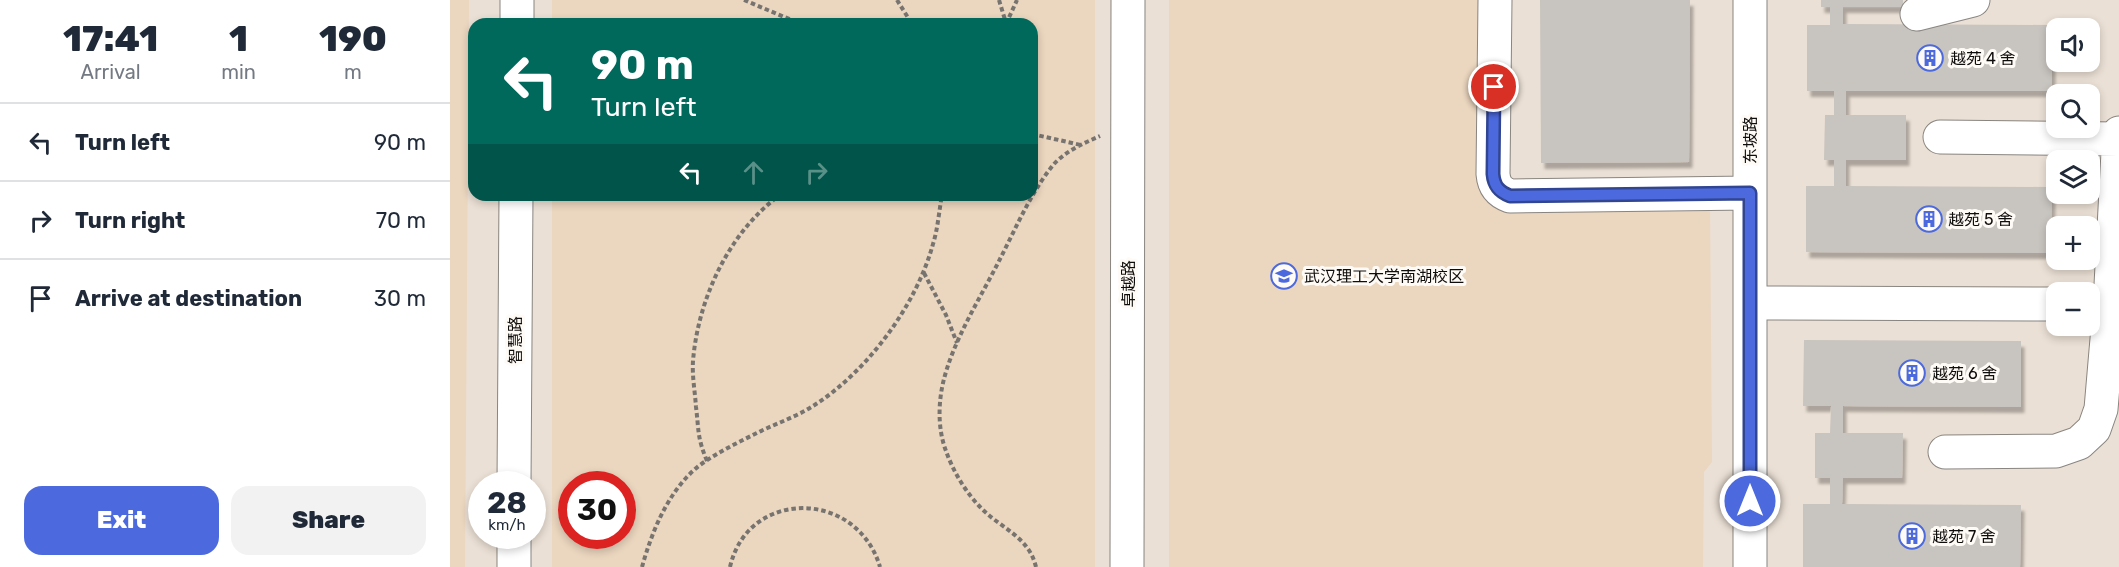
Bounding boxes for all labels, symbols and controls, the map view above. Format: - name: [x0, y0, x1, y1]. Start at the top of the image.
- text: 17:41: [63, 17, 158, 60]
- text: 1: [229, 17, 248, 60]
- text: 190: [319, 17, 387, 60]
- map controls: [2046, 18, 2100, 336]
- button: sound: [2046, 18, 2100, 72]
- text: 90 m: [591, 40, 694, 90]
- icon: left: [492, 42, 570, 120]
- building icon: 越苑 4 舍: [1915, 43, 1945, 73]
- place label: 越苑 4 舍: [1950, 49, 2016, 68]
- text: Arrival: [81, 60, 141, 84]
- text: min: [221, 60, 256, 84]
- text: m: [344, 60, 362, 84]
- pin: [1468, 61, 1519, 112]
- icon: arrive: [1477, 70, 1510, 103]
- button: search: [2046, 84, 2100, 138]
- text: Turn left: [591, 91, 696, 123]
- street label: 东坡路: [1741, 116, 1760, 164]
- icon: left: [24, 126, 57, 159]
- text: Turn left: [75, 129, 170, 156]
- text: 90 m: [374, 129, 426, 156]
- button: layers: [2046, 150, 2100, 204]
- icon: left: [674, 156, 707, 189]
- icon: ahead: [737, 156, 770, 189]
- icon: right: [800, 156, 833, 189]
- icon: right: [24, 204, 57, 237]
- building icon: 越苑 5 舍: [1914, 204, 1944, 234]
- text: Turn right: [75, 207, 185, 234]
- text: 70 m: [376, 207, 426, 234]
- place label: 越苑 5 舍: [1948, 210, 2013, 229]
- button: +: [2046, 216, 2100, 270]
- street label: 卓越路: [1119, 260, 1138, 308]
- school or university icon: 武汉理工大学南湖校区: [1269, 261, 1299, 291]
- place label: 武汉理工大学南湖校区: [1304, 267, 1464, 286]
- icon: arrive: [24, 282, 57, 315]
- button: −: [2046, 282, 2100, 336]
- text: Arrive at destination: [75, 285, 302, 312]
- text: 30 m: [374, 285, 426, 312]
- street label: 智慧路: [506, 316, 525, 364]
- building icon: 越苑 6 舍: [1897, 358, 1927, 388]
- place label: 越苑 6 舍: [1932, 364, 1998, 383]
- position arrow: [1718, 469, 1782, 533]
- speed limit sign: 30: [558, 471, 636, 549]
- text: 28: [487, 485, 527, 521]
- button: Exit: [24, 486, 219, 555]
- button: Share: [231, 486, 426, 555]
- text: km/h: [488, 516, 526, 534]
- building icon: 越苑 7 舍: [1897, 521, 1927, 551]
- place label: 越苑 7 舍: [1932, 527, 1996, 546]

